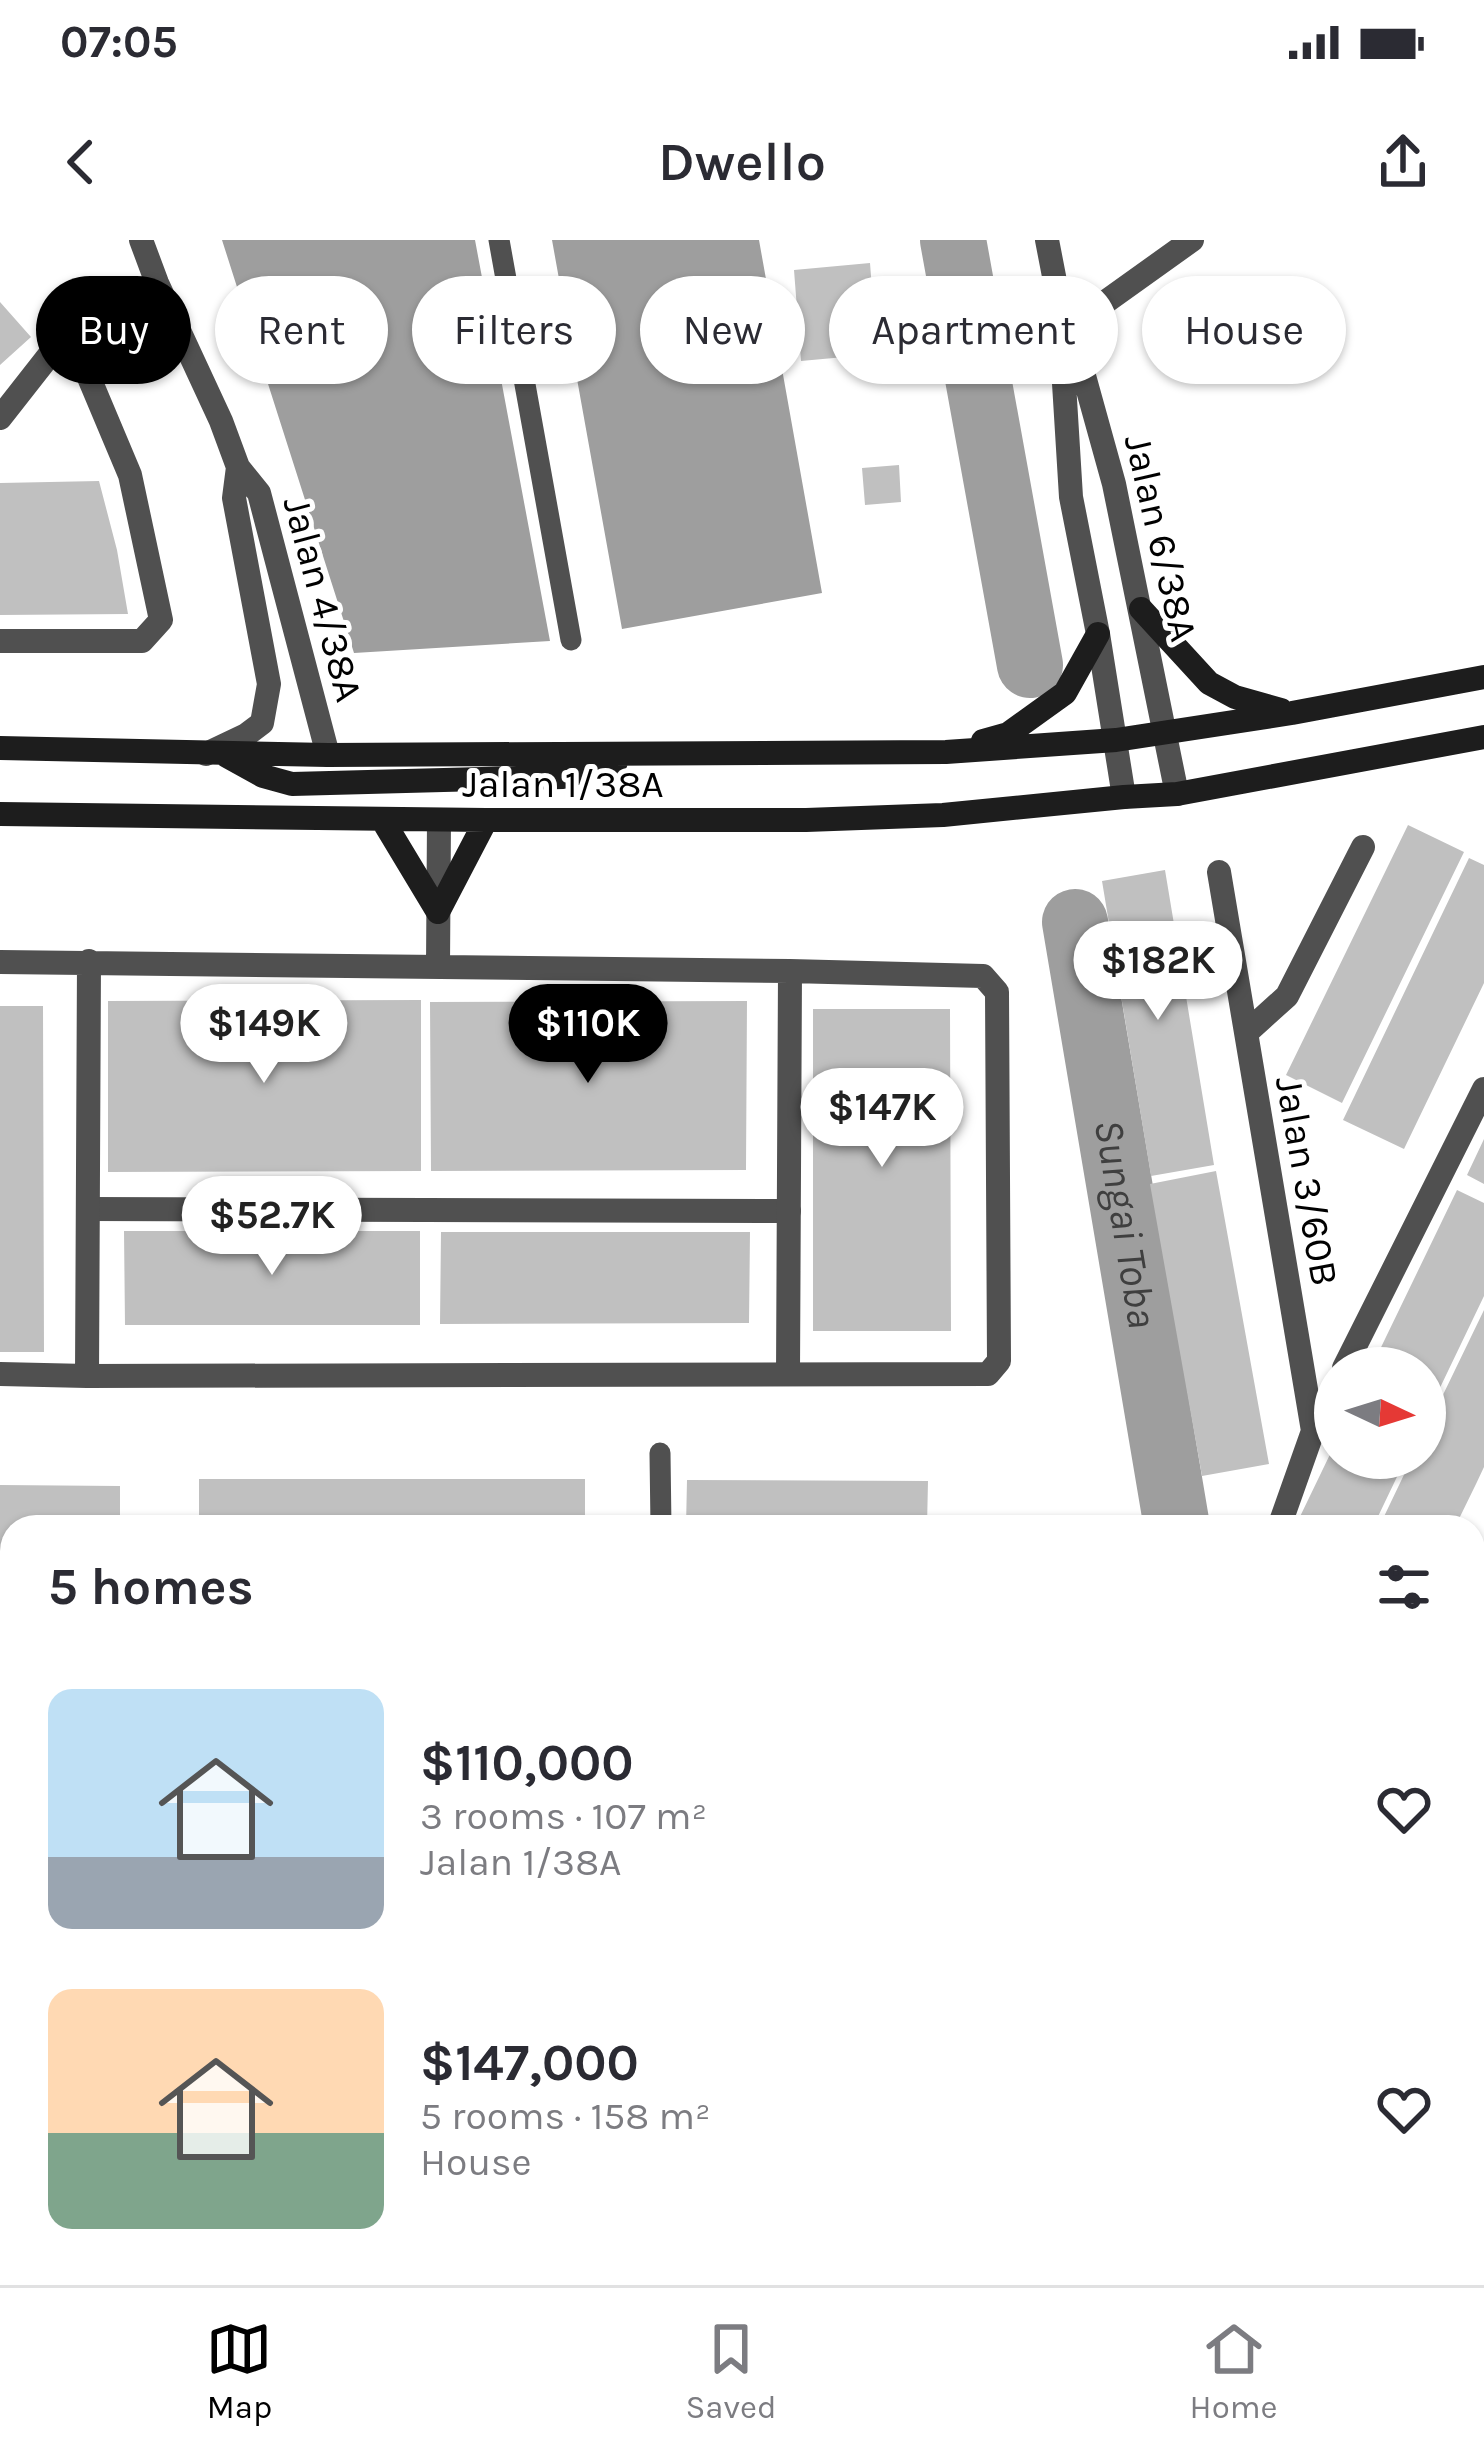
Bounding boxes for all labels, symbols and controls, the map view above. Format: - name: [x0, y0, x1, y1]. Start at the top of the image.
- text: 07:05: [60, 16, 178, 68]
- icon: back: [48, 129, 114, 195]
- icon: share: [1370, 129, 1436, 195]
- text: Dwello: [658, 130, 826, 194]
- chip: Buy: [36, 276, 191, 384]
- chip: Rent: [215, 276, 388, 384]
- chip: Filters: [412, 276, 616, 384]
- chip: New: [640, 276, 805, 384]
- chip: Apartment: [829, 276, 1118, 384]
- chip: House: [1142, 276, 1346, 384]
- street label: Jalan 6/38A: [1115, 430, 1207, 646]
- street label: Jalan 4/38A: [274, 491, 372, 707]
- street label: Jalan 1/38A: [462, 761, 664, 807]
- pin: $182K: [1074, 921, 1242, 1023]
- text: $182K: [1100, 937, 1216, 983]
- pin: $149K: [180, 984, 348, 1086]
- pin: $110K: [504, 984, 672, 1086]
- text: $149K: [207, 1000, 321, 1046]
- text: $110K: [536, 1000, 640, 1046]
- pin: $147K: [798, 1068, 966, 1170]
- street label: Jalan 3/60B: [1266, 1073, 1348, 1289]
- text: $147K: [828, 1084, 936, 1130]
- water label: Sungai Toba: [1084, 1115, 1168, 1332]
- pin: $52.7K: [174, 1176, 370, 1278]
- text: $52.7K: [209, 1192, 335, 1238]
- north arrow: [1314, 1347, 1446, 1479]
- map controls: [1314, 1347, 1446, 1479]
- icon: filters: [1371, 1554, 1437, 1620]
- text: 5 homes: [48, 1557, 254, 1617]
- text: $110,000: [420, 1733, 633, 1793]
- icon: home: [144, 1737, 288, 1881]
- icon: heart: [1371, 1776, 1437, 1842]
- text: 3 rooms · 107 m²: [420, 1793, 707, 1839]
- text: Jalan 1/38A: [420, 1839, 622, 1885]
- text: $147,000: [420, 2033, 639, 2093]
- icon: home: [144, 2037, 288, 2181]
- icon: heart: [1371, 2076, 1437, 2142]
- text: 5 rooms · 158 m²: [420, 2093, 711, 2139]
- text: House: [420, 2139, 532, 2185]
- tab: Map: [206, 2316, 272, 2426]
- tab: Saved: [685, 2316, 777, 2426]
- tab: Home: [1190, 2316, 1278, 2426]

